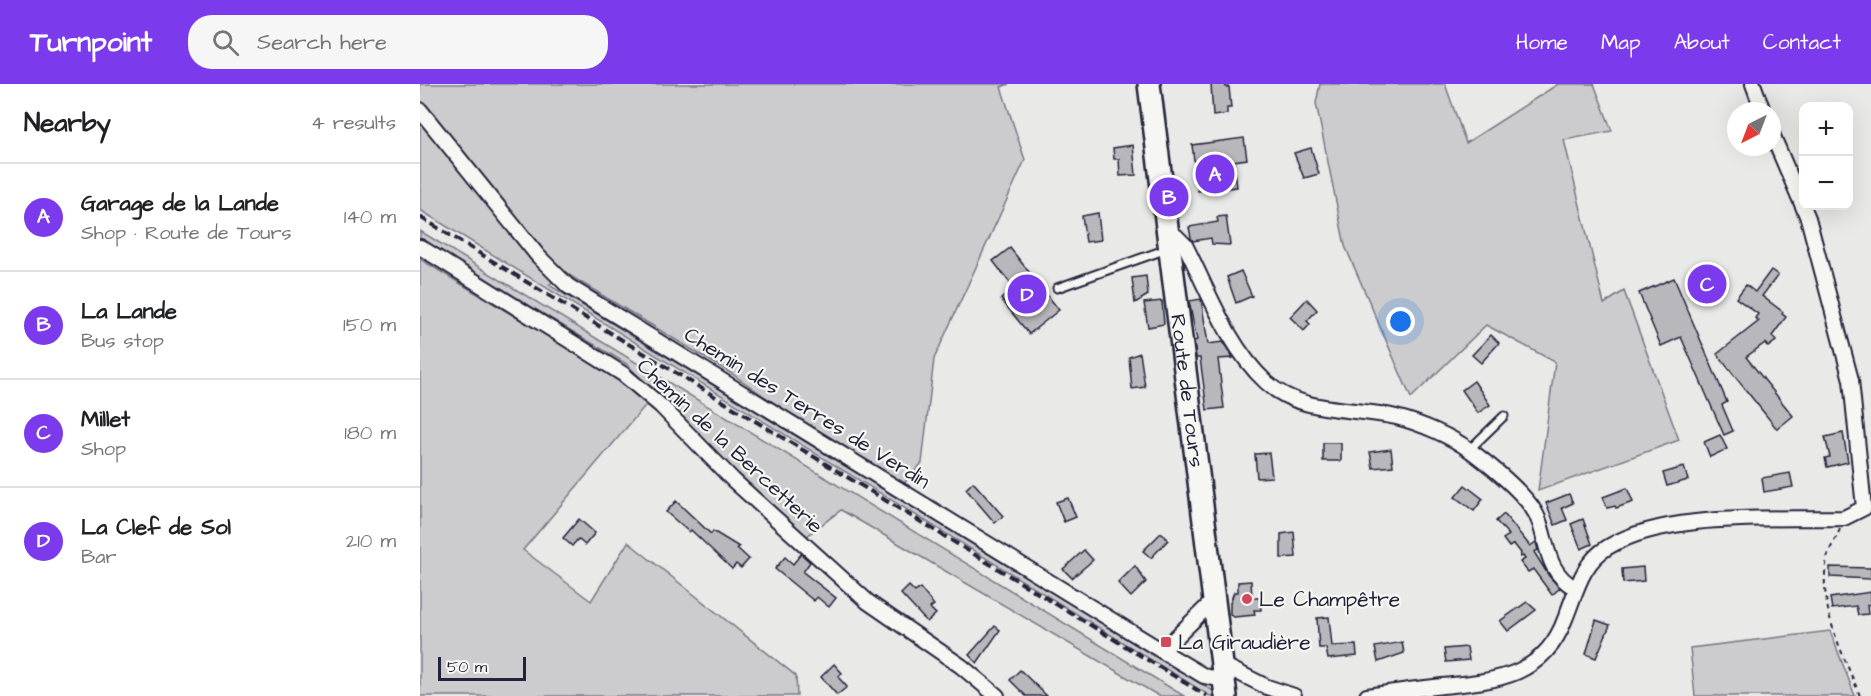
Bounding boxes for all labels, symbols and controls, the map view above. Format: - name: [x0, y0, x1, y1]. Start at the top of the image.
- search box: [188, 15, 608, 69]
- text: Turnpoint: [30, 23, 152, 62]
- icon: search: [209, 26, 242, 59]
- text: Search here: [257, 27, 387, 58]
- text: Home: [1516, 28, 1568, 57]
- text: Map: [1601, 28, 1641, 57]
- text: About: [1674, 28, 1730, 57]
- text: Contact: [1763, 28, 1841, 57]
- north arrow: [1727, 102, 1781, 156]
- map controls: [1799, 102, 1853, 210]
- button: +: [1799, 102, 1853, 156]
- text: Nearby: [24, 105, 111, 141]
- text: 4 results: [311, 109, 396, 137]
- pin: A: [1196, 152, 1234, 196]
- button: −: [1799, 156, 1853, 210]
- pin: B: [1150, 174, 1188, 220]
- text: Garage de la Lande: [81, 188, 279, 219]
- text: A: [37, 203, 50, 231]
- text: 140 m: [344, 203, 396, 231]
- text: Shop · Route de Tours: [81, 219, 292, 247]
- pin: C: [1688, 262, 1726, 306]
- pin: D: [1008, 272, 1046, 316]
- text: La Lande: [81, 296, 177, 327]
- your location: [1386, 307, 1415, 336]
- text: B: [36, 311, 51, 339]
- text: 150 m: [343, 311, 396, 339]
- street label: Route de Tours: [1164, 312, 1212, 469]
- street label: Chemin des Terres de Verdin: [678, 320, 936, 496]
- text: Bus stop: [81, 327, 164, 355]
- street label: Chemin de la Bercetterie: [631, 352, 829, 540]
- text: Millet: [81, 404, 130, 435]
- text: C: [36, 419, 51, 447]
- text: 180 m: [344, 419, 396, 447]
- text: Shop: [81, 435, 126, 463]
- text: La Clef de Sol: [81, 512, 231, 543]
- text: D: [37, 527, 50, 555]
- text: 210 m: [346, 527, 396, 555]
- text: Bar: [81, 543, 116, 571]
- place label: Le Champêtre: [1259, 585, 1400, 615]
- marker: Le Champêtre: [1240, 592, 1254, 606]
- place label: La Giraudière: [1178, 628, 1311, 657]
- marker: La Giraudière: [1159, 635, 1173, 649]
- scale bar: [438, 654, 526, 682]
- text: 50 m: [447, 656, 487, 678]

